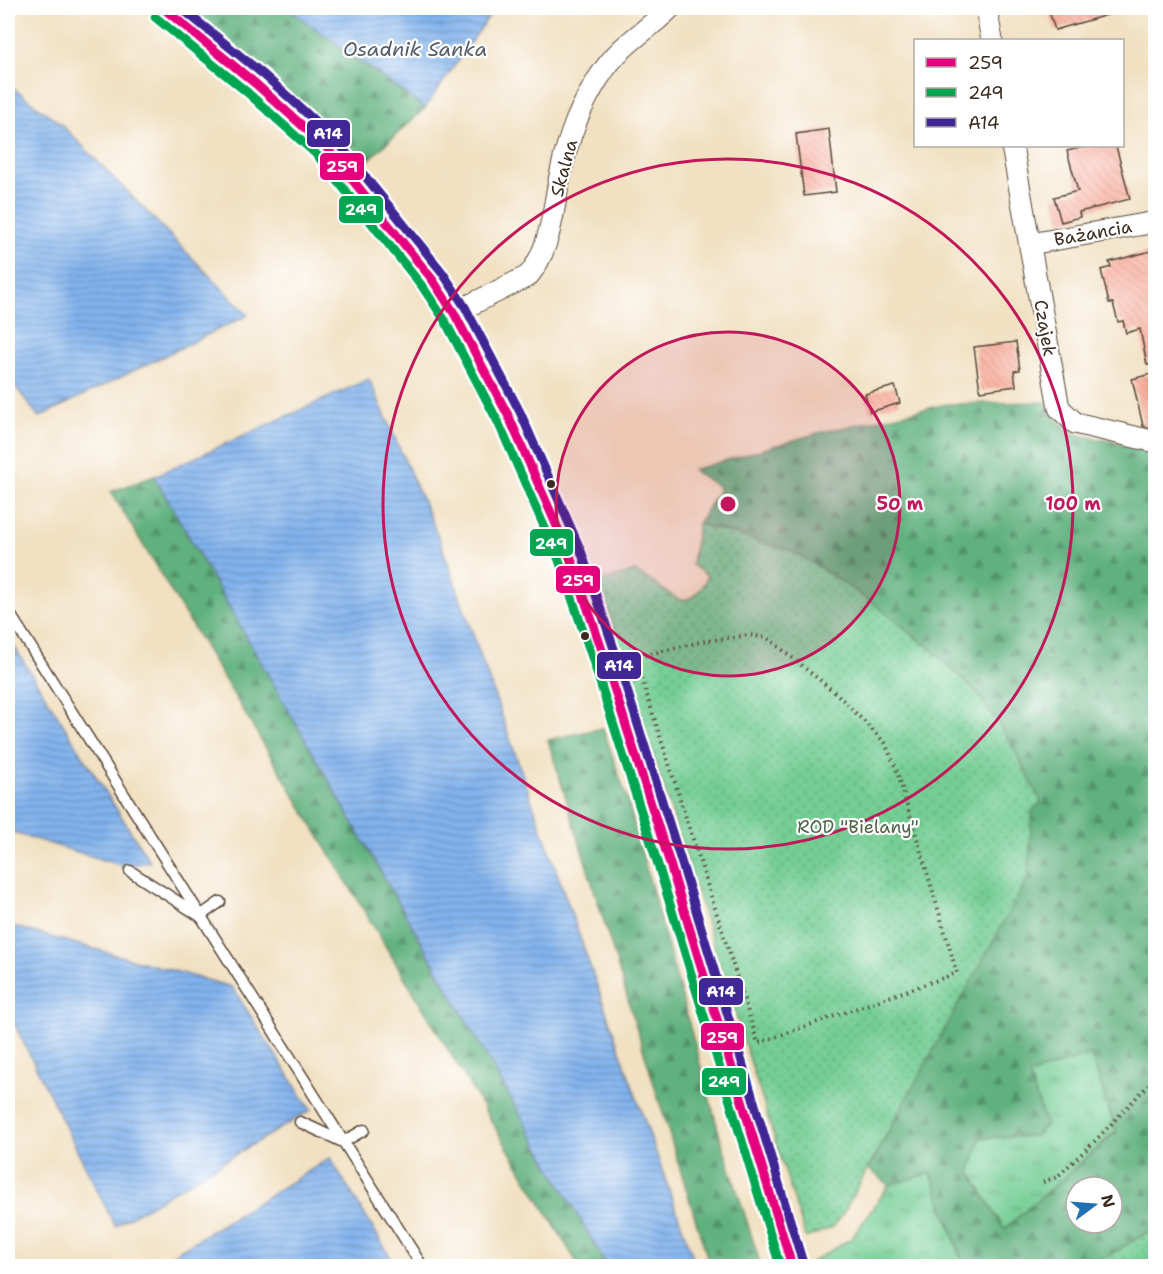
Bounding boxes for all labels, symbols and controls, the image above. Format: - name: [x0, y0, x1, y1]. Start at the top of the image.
- water label: Osadnik Sanka: [343, 36, 487, 62]
- legend: [914, 39, 1124, 147]
- text: 259: [968, 51, 1003, 75]
- text: 249: [968, 81, 1004, 105]
- text: A14: [968, 111, 999, 135]
- line badge: A14: [306, 119, 351, 148]
- text: A14: [313, 123, 343, 144]
- street label: Skalna: [545, 137, 583, 199]
- line badge: 259: [319, 152, 365, 181]
- text: 259: [326, 156, 358, 177]
- line badge: 249: [338, 195, 384, 224]
- text: 249: [345, 199, 377, 220]
- street label: Bażancia: [1052, 214, 1134, 252]
- street label: Czajek: [1028, 298, 1062, 358]
- unlabelled marker: [545, 478, 557, 490]
- text: 50 m: [877, 492, 924, 516]
- text: 100 m: [1045, 492, 1101, 516]
- centre of rings: [718, 494, 738, 514]
- line badge: 249: [529, 528, 574, 557]
- text: 249: [535, 533, 567, 554]
- line badge: 259: [555, 565, 601, 594]
- text: 259: [562, 570, 594, 591]
- unlabelled marker: [579, 630, 591, 642]
- line badge: A14: [596, 651, 642, 680]
- text: A14: [604, 655, 634, 676]
- park label: ROD "Bielany": [797, 815, 919, 839]
- line badge: A14: [698, 977, 744, 1006]
- text: A14: [706, 981, 736, 1002]
- line badge: 259: [700, 1022, 745, 1051]
- text: 259: [706, 1027, 738, 1048]
- line badge: 249: [701, 1067, 747, 1096]
- text: 249: [708, 1071, 740, 1092]
- north arrow: [1064, 1175, 1124, 1235]
- text: N: [1096, 1192, 1120, 1210]

